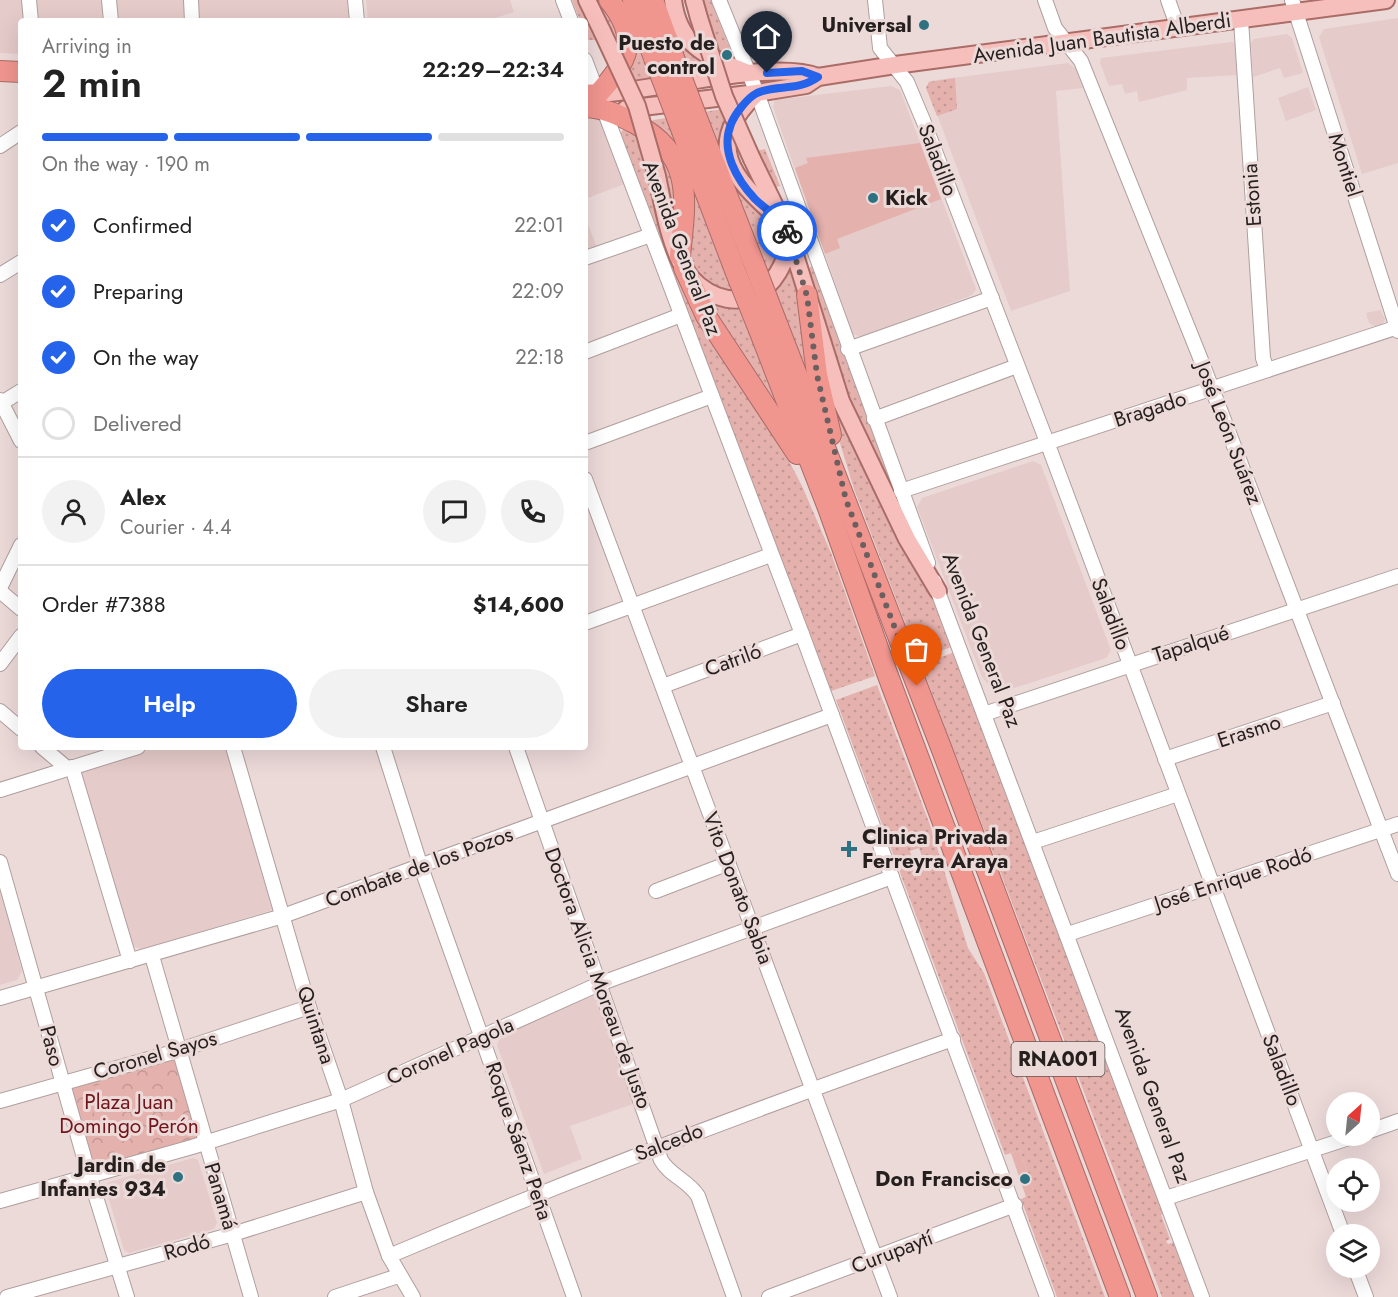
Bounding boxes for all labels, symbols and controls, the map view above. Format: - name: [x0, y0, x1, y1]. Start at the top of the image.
- street label: Avenida Juan Bautista Alberdi: [971, 5, 1233, 71]
- place label: Universal: [821, 10, 912, 40]
- pin: [741, 11, 792, 73]
- marker: Universal: [917, 18, 931, 32]
- icon: home: [750, 20, 783, 53]
- place label: Puesto de control: [618, 28, 715, 82]
- text: Arriving in: [42, 32, 132, 61]
- marker: Puesto de control: [720, 48, 734, 62]
- text: 22:29–22:34: [422, 53, 564, 85]
- text: 2 min: [42, 55, 142, 112]
- street label: Saladillo: [911, 120, 965, 200]
- street label: Montiel: [1321, 129, 1369, 201]
- text: On the way · 190 m: [42, 150, 210, 179]
- street label: Avenida General Paz: [635, 156, 729, 340]
- street label: Estonia: [1235, 162, 1269, 228]
- place label: Kick: [885, 183, 928, 213]
- marker: Kick: [866, 191, 880, 205]
- courier: [757, 201, 817, 261]
- icon: check: [42, 209, 75, 242]
- text: Confirmed: [93, 209, 192, 241]
- text: 22:01: [514, 211, 564, 240]
- icon: bike: [771, 215, 804, 248]
- icon: check: [42, 275, 75, 308]
- text: Preparing: [93, 275, 184, 307]
- text: 22:09: [512, 277, 564, 306]
- icon: check: [42, 341, 75, 374]
- text: On the way: [93, 341, 198, 373]
- text: 22:18: [515, 343, 564, 372]
- street label: José León Suárez: [1187, 354, 1270, 509]
- street label: Bragado: [1110, 383, 1190, 435]
- text: Delivered: [93, 407, 182, 439]
- button: person: [42, 480, 105, 543]
- button: chat: [423, 480, 486, 543]
- button: phone: [501, 480, 564, 543]
- text: Alex: [120, 481, 166, 513]
- text: Courier · 4.4: [120, 513, 232, 542]
- street label: Avenida General Paz: [935, 548, 1029, 732]
- street label: Saladillo: [1084, 574, 1138, 654]
- text: Order #7388: [42, 588, 166, 620]
- text: $14,600: [473, 588, 564, 620]
- street label: Tapalqué: [1149, 618, 1233, 670]
- pin: [891, 624, 942, 686]
- icon: bag: [900, 633, 933, 666]
- street label: Catriló: [700, 636, 766, 684]
- button: Help: [42, 669, 297, 738]
- button: Share: [309, 669, 564, 738]
- street label: Erasmo: [1213, 707, 1285, 755]
- street label: Vito Donato Sabia: [695, 807, 781, 969]
- street label: Combate de los Pozos: [321, 819, 517, 915]
- place label: Clinica Privada Ferreyra Araya: [862, 822, 1008, 876]
- street label: José Enrique Rodó: [1147, 839, 1316, 920]
- marker: Clinica Privada Ferreyra Araya: [840, 840, 858, 858]
- street label: Doctora Alicia Moreau de Justo: [537, 843, 659, 1113]
- street label: Quintana: [289, 982, 343, 1068]
- street label: Avenida General Paz: [1107, 1003, 1199, 1188]
- street label: Coronel Pagola: [382, 1010, 518, 1092]
- street label: Paso: [32, 1022, 72, 1070]
- street label: Coronel Sayos: [90, 1023, 220, 1087]
- street label: Saladillo: [1255, 1030, 1309, 1110]
- road number: RNA001: [1012, 1042, 1104, 1076]
- street label: Roque Sáenz Peña: [478, 1058, 560, 1224]
- park label: Plaza Juan Domingo Perón: [59, 1087, 199, 1141]
- north arrow: [1326, 1092, 1380, 1146]
- map controls: [1326, 1092, 1380, 1278]
- street label: Salcedo: [631, 1115, 707, 1169]
- place label: Jardin de Infantes 934: [40, 1150, 166, 1204]
- button: locate: [1326, 1158, 1380, 1212]
- street label: Panamá: [197, 1159, 245, 1233]
- place label: Don Francisco: [875, 1164, 1013, 1194]
- marker: Jardin de Infantes 934: [171, 1170, 185, 1184]
- marker: Don Francisco: [1018, 1172, 1032, 1186]
- street label: Curupaytí: [847, 1222, 939, 1281]
- button: layers: [1326, 1224, 1380, 1278]
- street label: Rodó: [160, 1226, 214, 1268]

